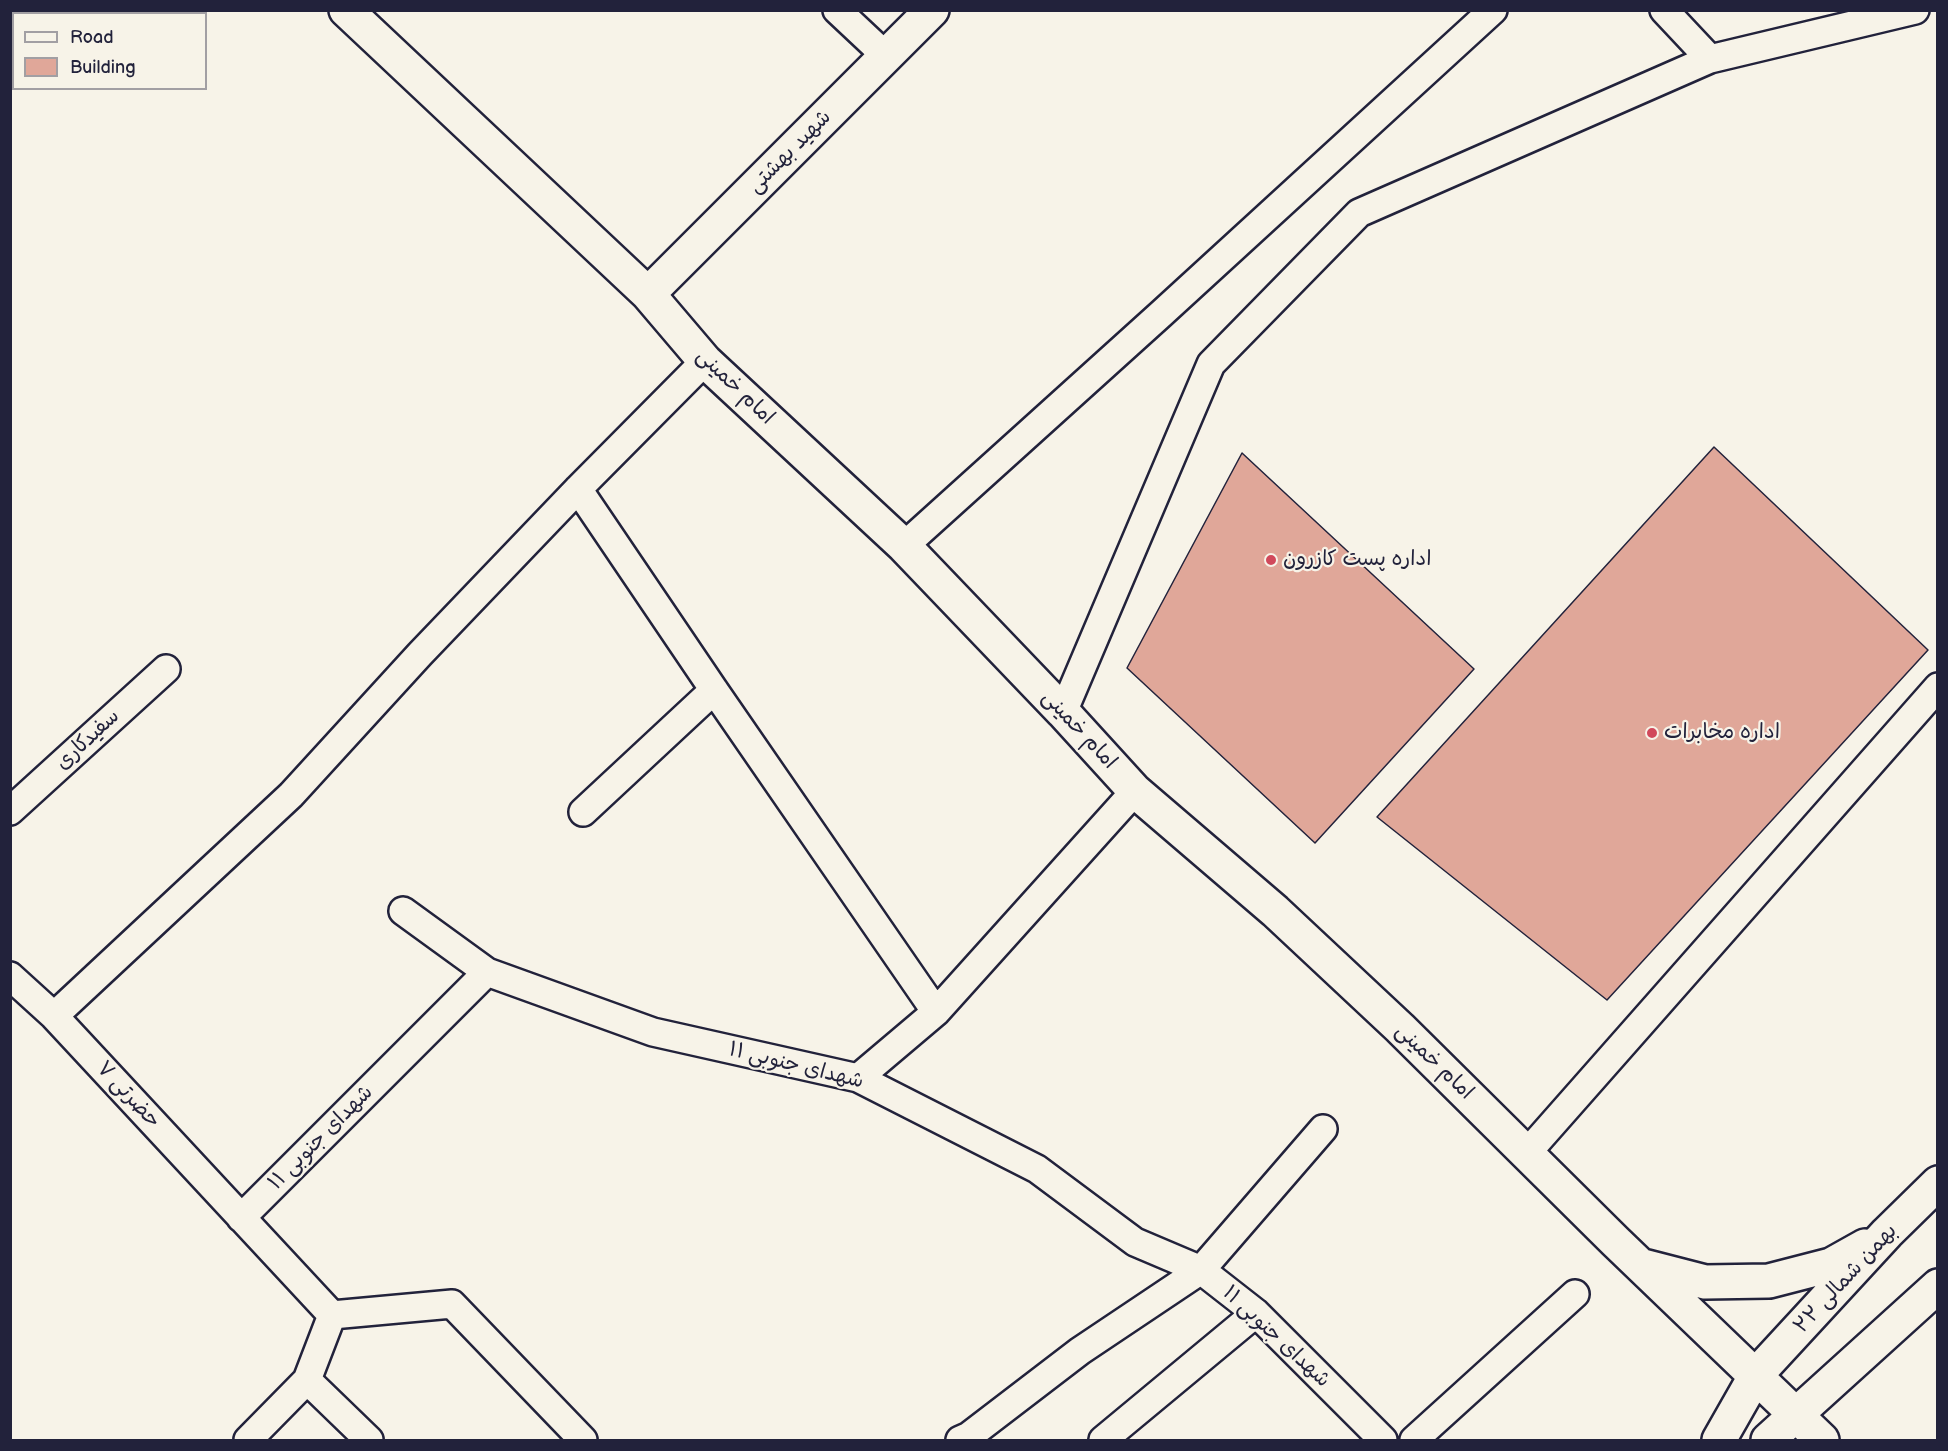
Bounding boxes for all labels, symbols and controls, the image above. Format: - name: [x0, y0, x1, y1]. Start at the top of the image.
- legend: [12, 12, 207, 90]
- text: Road: [70, 27, 114, 48]
- text: Building: [70, 57, 136, 78]
- street label: شهید بهشتی: [743, 105, 837, 199]
- street label: امام خمینی: [691, 344, 779, 430]
- place label: اداره پست کازرون: [1283, 547, 1431, 573]
- marker: اداره پست کازرون: [1264, 553, 1278, 567]
- street label: امام خمینی: [1036, 685, 1122, 775]
- street label: سفیدکاری: [51, 704, 125, 776]
- place label: اداره مخابرات: [1664, 720, 1780, 746]
- marker: اداره مخابرات: [1645, 726, 1659, 740]
- street label: امام خمینی: [1390, 1019, 1478, 1105]
- street label: ۱۱ شهدای جنوبی: [726, 1037, 866, 1095]
- street label: حضرتی ۷: [91, 1056, 165, 1134]
- street label: ۱۱ شهدای جنوبی: [263, 1080, 379, 1196]
- street label: ۲۲ بهمن شمالی: [1789, 1219, 1903, 1339]
- street label: ۱۱ شهدای جنوبی: [1217, 1281, 1335, 1393]

